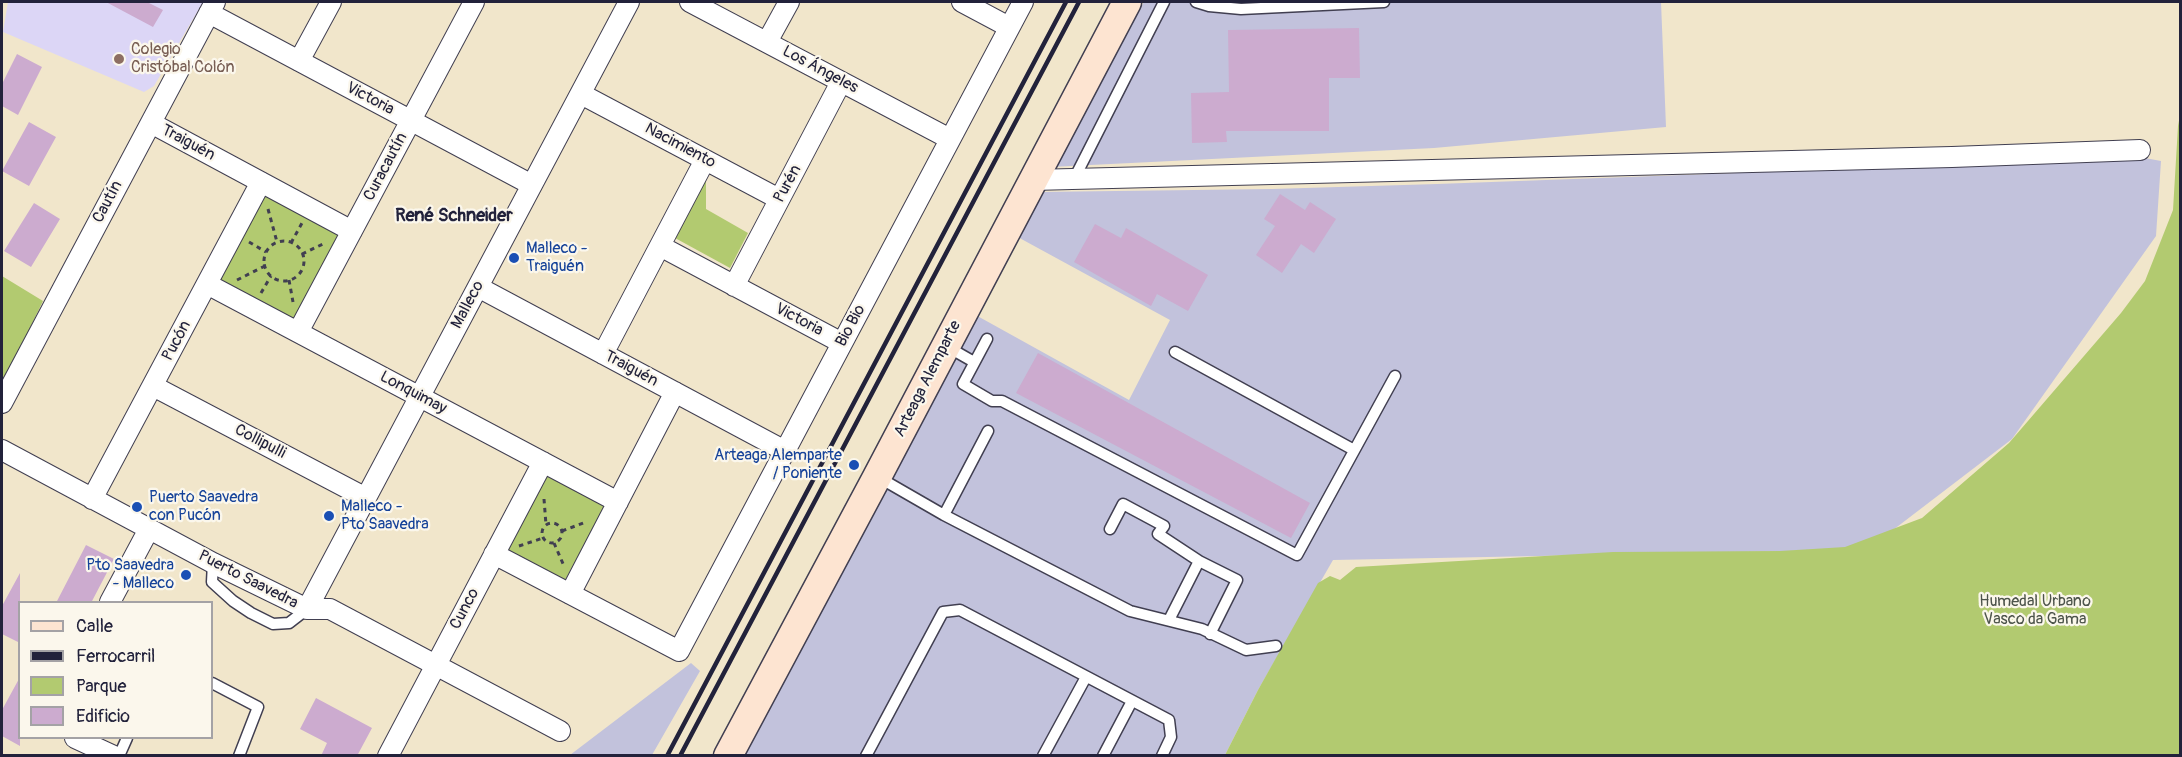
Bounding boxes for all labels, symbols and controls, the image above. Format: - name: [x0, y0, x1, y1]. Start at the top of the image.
- place label: Colegio Cristóbal Colón: [131, 40, 234, 78]
- street label: Los Ángeles: [779, 42, 861, 98]
- marker: Colegio Cristóbal Colón: [112, 52, 126, 66]
- street label: Victoria: [343, 78, 397, 120]
- street label: Nacimiento: [641, 119, 719, 173]
- street label: Traiguén: [158, 121, 218, 165]
- street label: Curacautín: [360, 130, 412, 204]
- street label: Purén: [770, 162, 806, 206]
- street label: Cautín: [89, 178, 127, 226]
- district label: René Schneider: [395, 205, 513, 227]
- place label: Malleco - Traiguén: [526, 239, 587, 277]
- marker: Malleco - Traiguén: [507, 251, 521, 265]
- street label: Malleco: [448, 278, 488, 332]
- street label: Victoria: [772, 299, 826, 341]
- street label: Bio Bio: [832, 302, 870, 350]
- street label: Pucón: [158, 318, 196, 364]
- street label: Arteaga Alemparte: [890, 318, 966, 440]
- street label: Traiguén: [601, 347, 661, 391]
- street label: Lonquimay: [376, 367, 450, 419]
- street label: Collipulli: [231, 421, 289, 463]
- place label: Arteaga Alemparte / Poniente: [714, 446, 842, 484]
- marker: Arteaga Alemparte / Poniente: [847, 458, 861, 472]
- place label: Puerto Saavedra con Pucón: [149, 488, 258, 526]
- place label: Malleco - Pto Saavedra: [341, 497, 429, 535]
- marker: Puerto Saavedra con Pucón: [130, 500, 144, 514]
- marker: Malleco - Pto Saavedra: [322, 509, 336, 523]
- street label: Puerto Saavedra: [195, 547, 301, 613]
- place label: Pto Saavedra - Malleco: [86, 556, 174, 594]
- marker: Pto Saavedra - Malleco: [179, 568, 193, 582]
- street label: Cunco: [446, 585, 484, 633]
- park label: Humedal Urbano Vasco da Gama: [1979, 592, 2091, 630]
- legend: [18, 601, 213, 739]
- text: Calle: [76, 615, 113, 638]
- text: Ferrocarril: [76, 645, 155, 668]
- text: Parque: [76, 675, 126, 698]
- text: Edificio: [76, 705, 130, 728]

